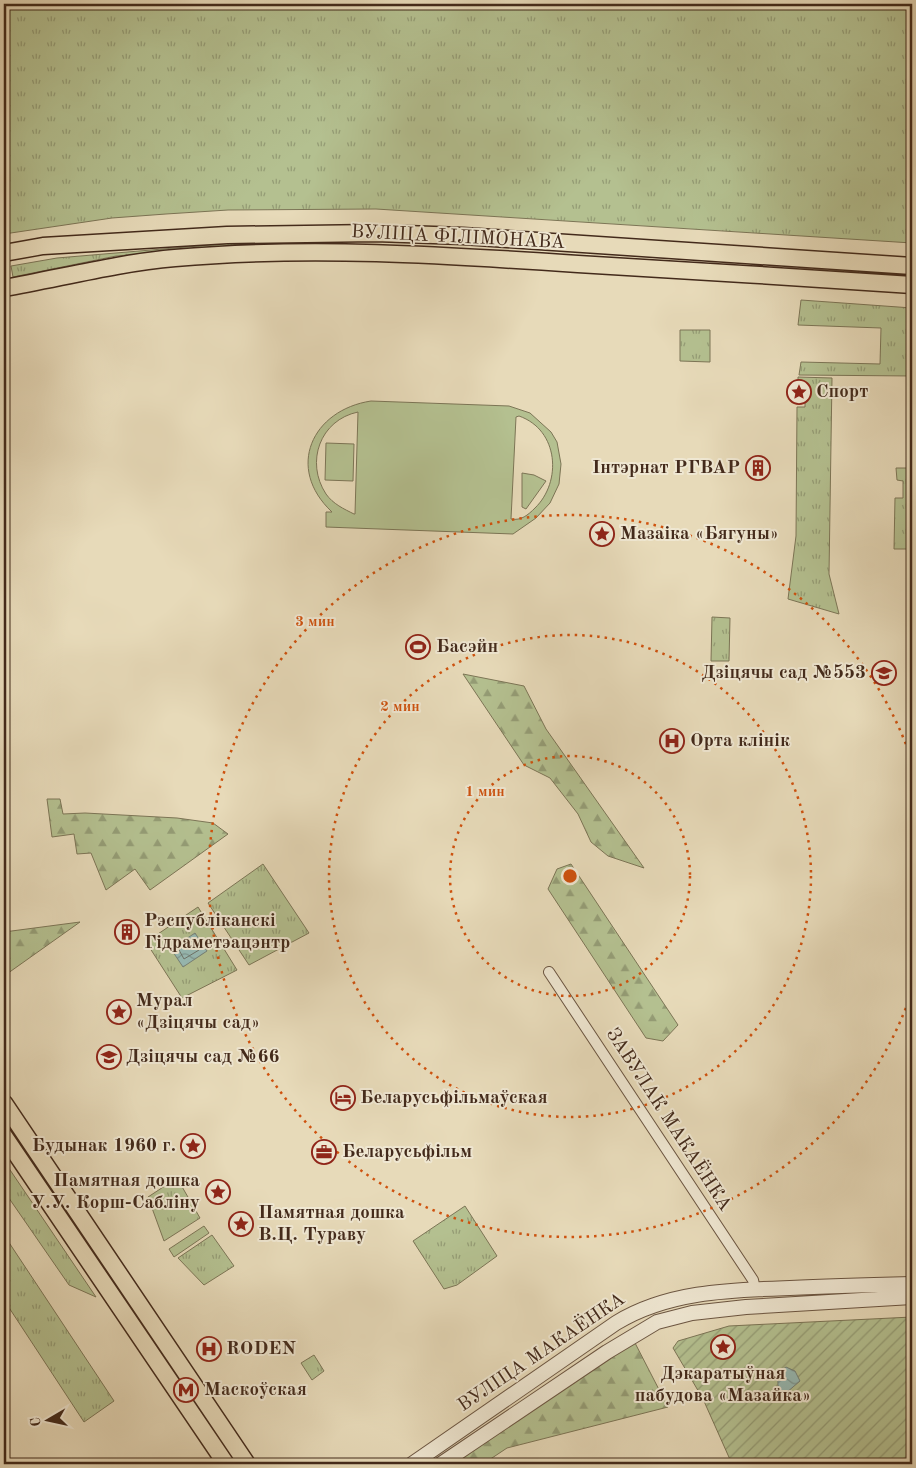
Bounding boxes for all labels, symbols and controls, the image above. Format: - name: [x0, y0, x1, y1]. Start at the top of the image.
- street label: ВУЛІЦА ФІЛІМОНАВА: [351, 223, 566, 253]
- place icon: Спорт: [786, 379, 812, 405]
- place label: Спорт: [816, 383, 868, 402]
- building icon: Інтэрнат РГВАР: [745, 455, 771, 481]
- place label: Інтэрнат РГВАР: [592, 459, 740, 478]
- place icon: Мазаіка «Бягуны»: [589, 521, 615, 547]
- place label: Мазаіка «Бягуны»: [620, 525, 779, 544]
- text: 3 мин: [295, 615, 335, 630]
- sports icon: Басэйн: [405, 634, 431, 660]
- place label: Басэйн: [436, 638, 498, 657]
- school or university icon: Дзіцячы сад №553: [871, 660, 897, 686]
- place label: Дзіцячы сад №553: [701, 664, 866, 683]
- text: 2 мин: [380, 700, 420, 715]
- hospital icon: Орта клінік: [659, 728, 685, 754]
- place label: Орта клінік: [690, 732, 790, 751]
- text: 1 мин: [465, 785, 505, 800]
- centre of rings: [561, 867, 579, 885]
- place label: Рэспубліканскі Гідраметэацэнтр: [144, 912, 290, 953]
- building icon: Рэспубліканскі Гідраметэацэнтр: [114, 919, 140, 945]
- place label: Мурал «Дзіцячы сад»: [136, 992, 260, 1033]
- place icon: Мурал «Дзіцячы сад»: [106, 999, 132, 1025]
- street label: ЗАВУЛАК МАКАЁНКА: [602, 1024, 737, 1215]
- school or university icon: Дзіцячы сад №66: [96, 1044, 122, 1070]
- place label: Дзіцячы сад №66: [126, 1048, 279, 1067]
- hotel icon: Беларусьфільмаўская: [330, 1085, 356, 1111]
- place label: Беларусьфільмаўская: [360, 1089, 548, 1108]
- place icon: Будынак 1960 г.: [180, 1133, 206, 1159]
- place label: Будынак 1960 г.: [32, 1137, 176, 1156]
- office icon: Беларусьфільм: [311, 1139, 337, 1165]
- place label: Беларусьфільм: [342, 1143, 472, 1162]
- place label: Памятная дошка У.У. Корш-Сабліну: [30, 1172, 200, 1213]
- place icon: Памятная дошка У.У. Корш-Сабліну: [205, 1179, 231, 1205]
- place label: Памятная дошка В.Ц. Тураву: [258, 1204, 405, 1245]
- place icon: Памятная дошка В.Ц. Тураву: [228, 1211, 254, 1237]
- street label: ВУЛІЦА МАКАЁНКА: [453, 1287, 629, 1416]
- place icon: Дэкаратыўная пабудова «Мазайка»: [710, 1334, 736, 1360]
- hospital icon: RODEN: [196, 1336, 222, 1362]
- place label: RODEN: [226, 1340, 296, 1359]
- place label: Дэкаратыўная пабудова «Мазайка»: [635, 1365, 811, 1406]
- metro station icon: Маскоўская: [173, 1377, 199, 1403]
- place label: Маскоўская: [204, 1381, 307, 1400]
- north arrow: [22, 1396, 72, 1446]
- text: С: [29, 1416, 44, 1428]

